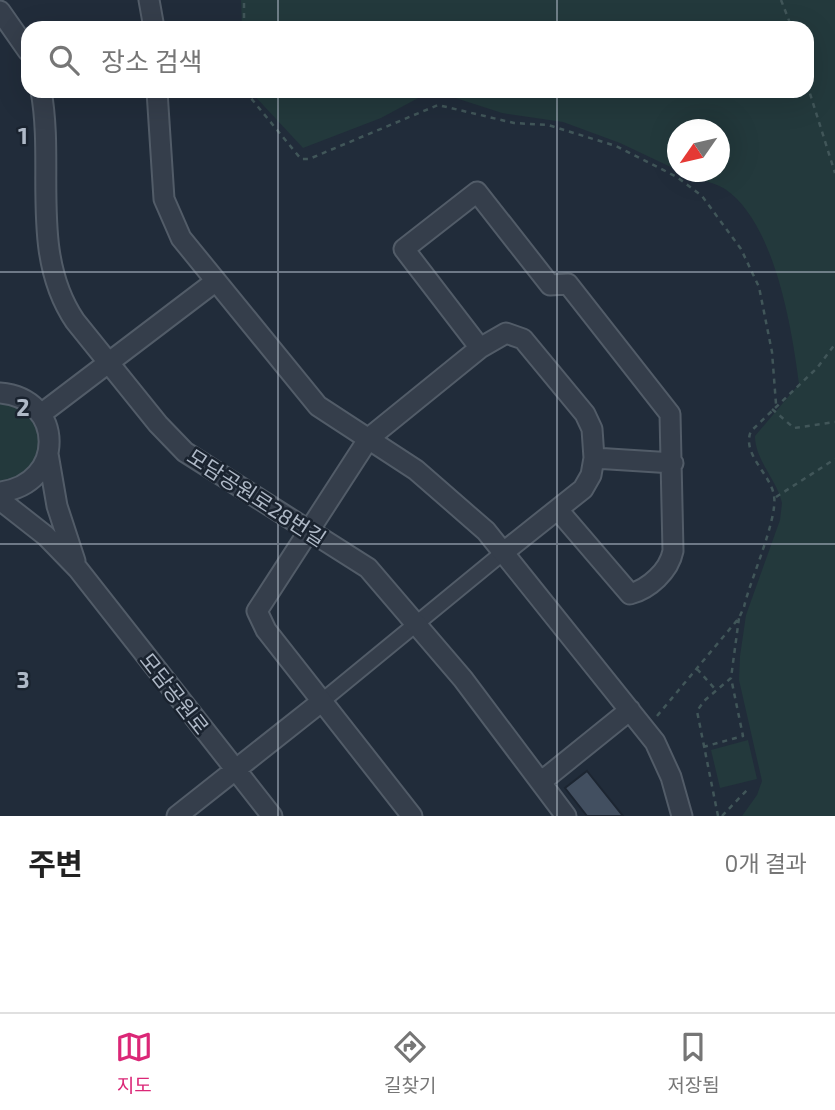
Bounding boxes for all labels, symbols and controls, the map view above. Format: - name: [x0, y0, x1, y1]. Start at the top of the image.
- search box: [21, 21, 814, 98]
- icon: search: [45, 41, 83, 79]
- text: 장소 검색: [101, 45, 202, 76]
- north arrow: [667, 119, 730, 182]
- text: 1: [18, 121, 28, 149]
- text: 2: [16, 393, 30, 421]
- street label: 모담공원로28번길: [183, 443, 331, 551]
- street label: 모담공원로: [135, 647, 215, 739]
- text: 3: [16, 665, 30, 693]
- text: 주변: [28, 845, 83, 881]
- text: 0개 결과: [725, 849, 807, 877]
- tab: 지도: [115, 1028, 153, 1097]
- tab: 길찾기: [384, 1028, 436, 1097]
- tab: 저장됨: [667, 1028, 720, 1097]

